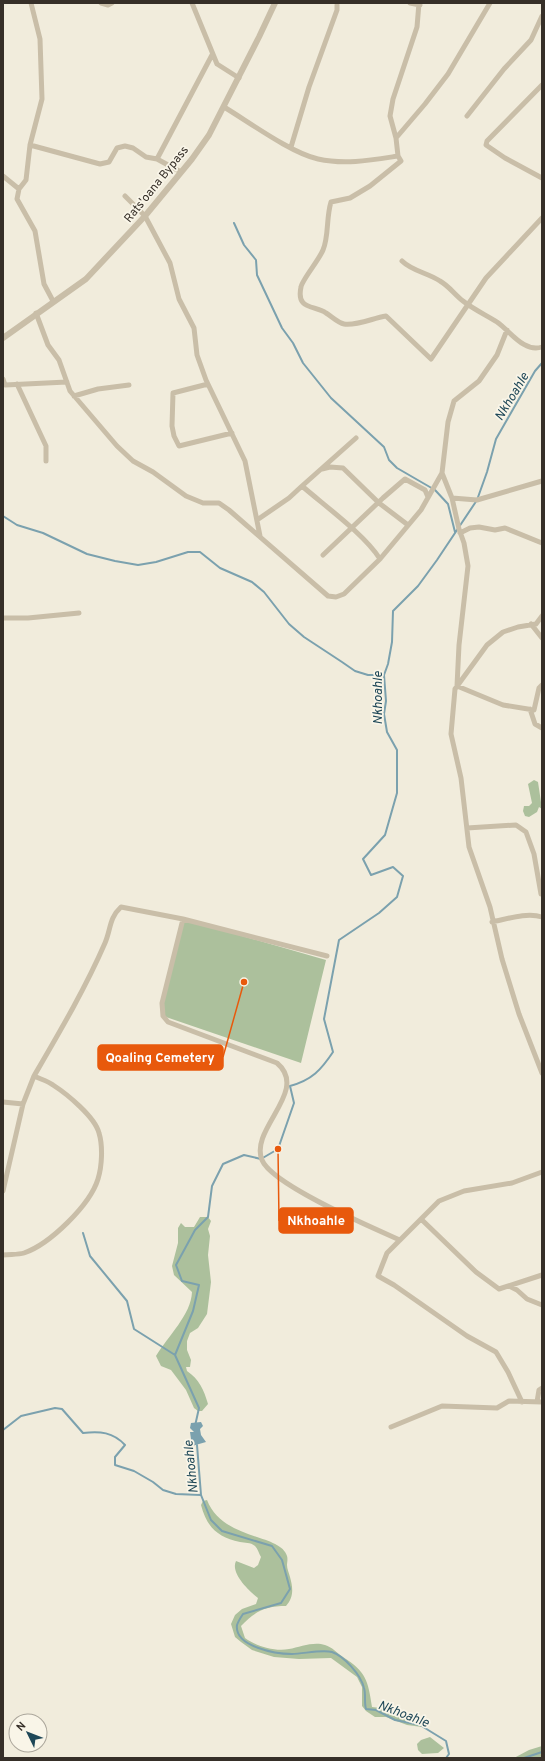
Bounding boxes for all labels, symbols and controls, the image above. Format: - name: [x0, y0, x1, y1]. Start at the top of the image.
- street label: Rats'oana Bypass: [121, 143, 193, 226]
- water label: Nkhoahle: [492, 370, 533, 424]
- water label: Nkhoahle: [371, 671, 387, 725]
- callout: Qoaling Cemetery: [98, 1045, 223, 1070]
- text: Qoaling Cemetery: [105, 1051, 215, 1067]
- callout: Nkhoahle: [279, 1208, 353, 1233]
- text: Nkhoahle: [287, 1214, 345, 1230]
- water label: Nkhoahle: [181, 1439, 203, 1494]
- water label: Nkhoahle: [376, 1698, 431, 1732]
- north arrow: [8, 1713, 48, 1753]
- text: N: [14, 1719, 29, 1735]

